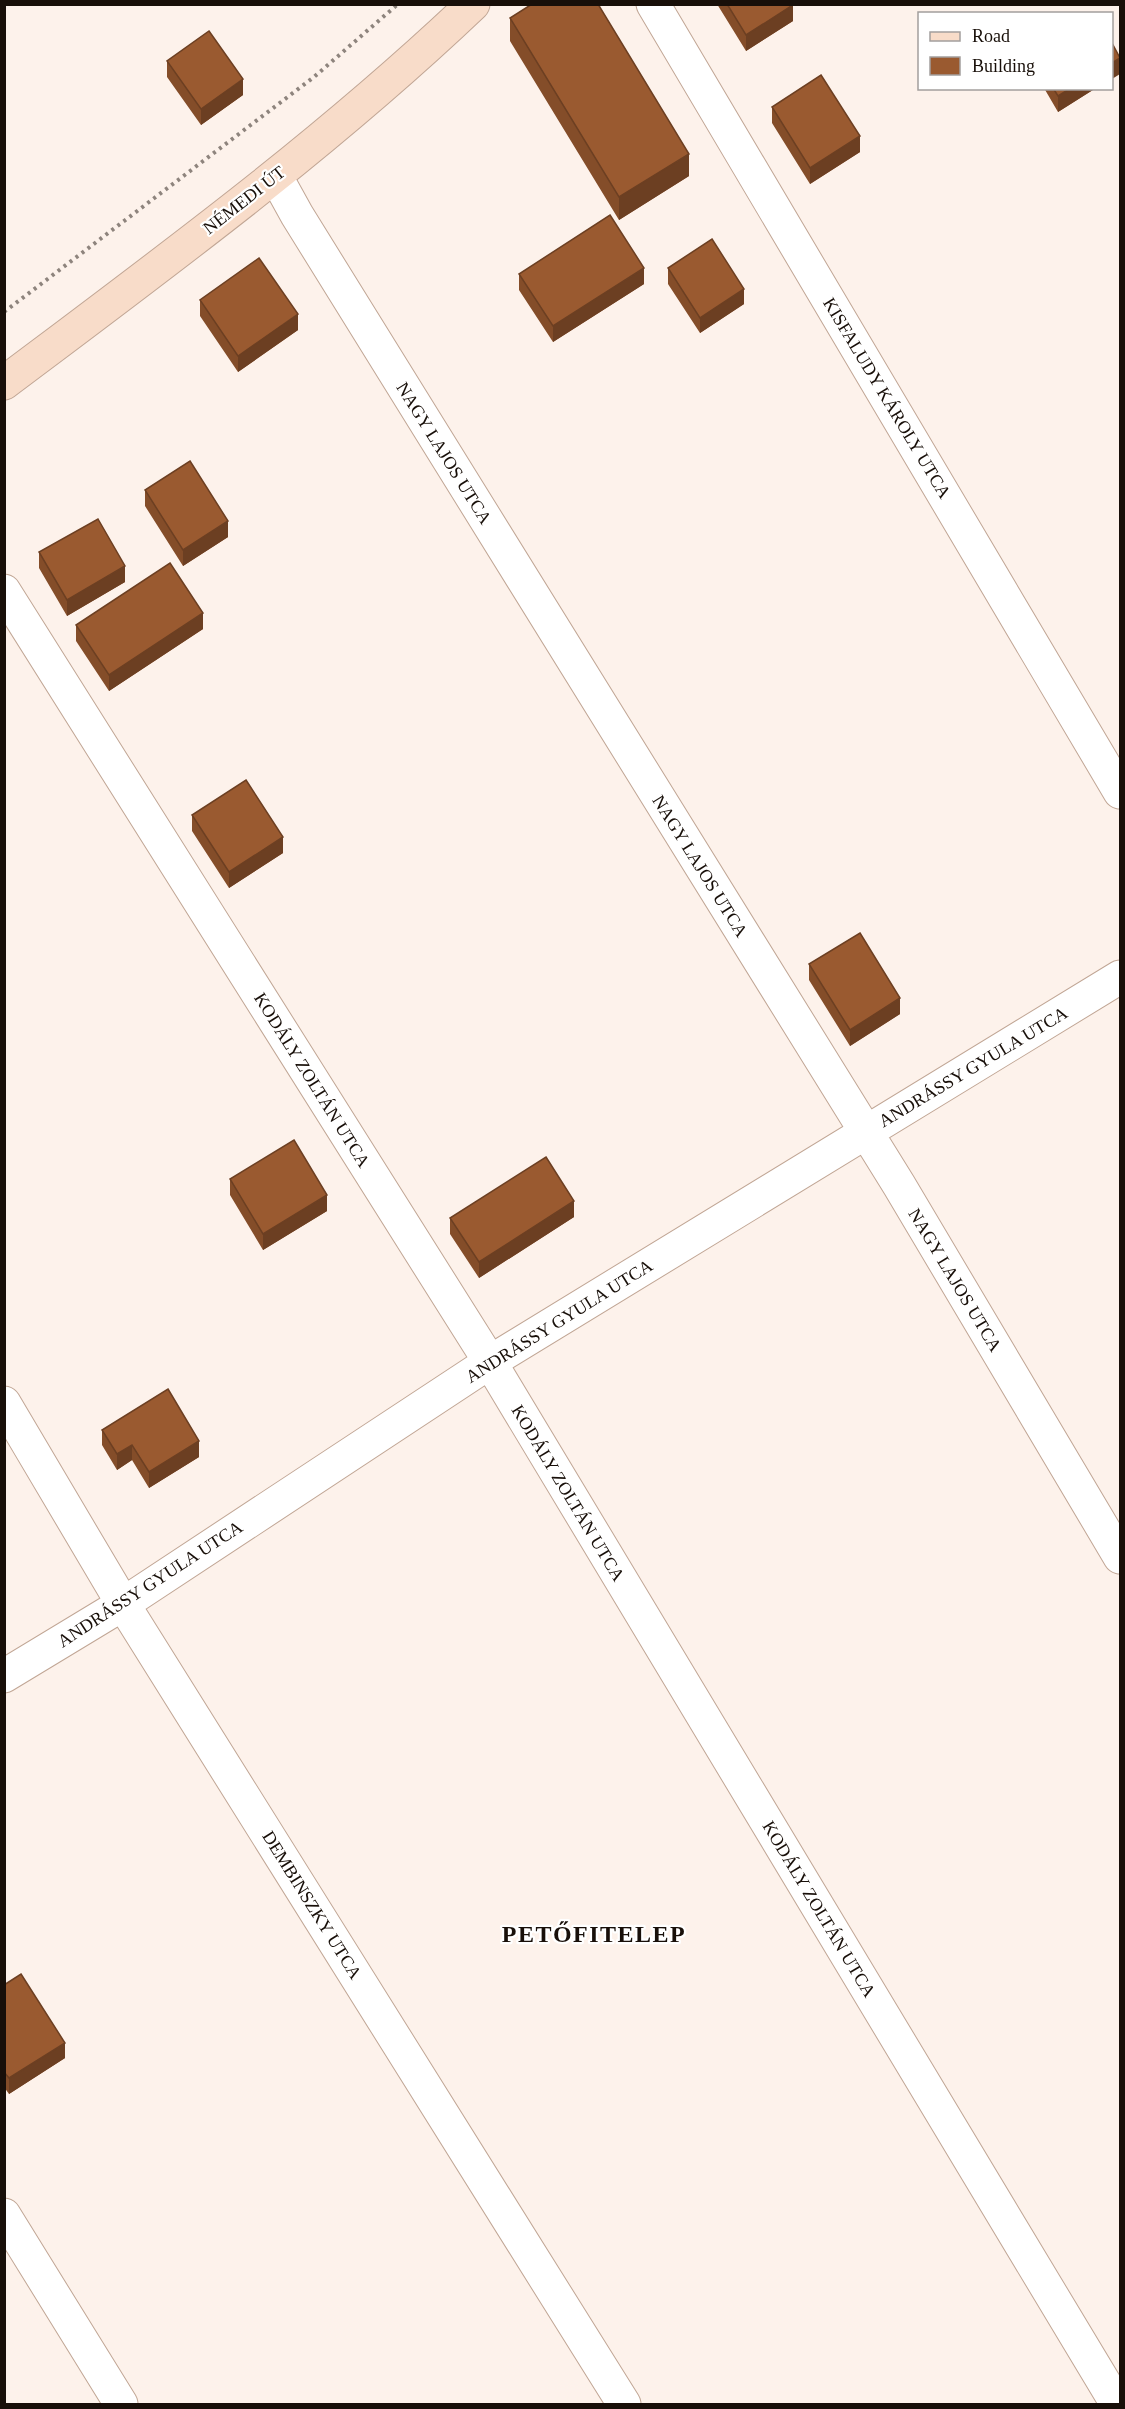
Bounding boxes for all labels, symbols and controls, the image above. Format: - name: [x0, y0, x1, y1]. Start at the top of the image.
- legend: [918, 12, 1113, 90]
- text: Road: [972, 26, 1010, 46]
- text: Building: [972, 56, 1035, 76]
- street label: NÉMEDI ÚT: [198, 161, 289, 238]
- street label: KISFALUDY KÁROLY UTCA: [819, 294, 956, 502]
- street label: NAGY LAJOS UTCA: [392, 378, 496, 528]
- street label: NAGY LAJOS UTCA: [648, 791, 752, 941]
- street label: KODÁLY ZOLTÁN UTCA: [250, 989, 375, 1171]
- street label: ANDRÁSSY GYULA UTCA: [875, 1002, 1071, 1131]
- street label: NAGY LAJOS UTCA: [904, 1205, 1006, 1355]
- street label: ANDRÁSSY GYULA UTCA: [461, 1254, 656, 1387]
- street label: KODÁLY ZOLTÁN UTCA: [507, 1401, 629, 1585]
- street label: ANDRÁSSY GYULA UTCA: [53, 1516, 246, 1651]
- street label: KODÁLY ZOLTÁN UTCA: [758, 1817, 880, 2001]
- street label: DEMBINSZKY UTCA: [258, 1827, 366, 1983]
- district label: PETŐFITELEP: [502, 1921, 686, 1947]

